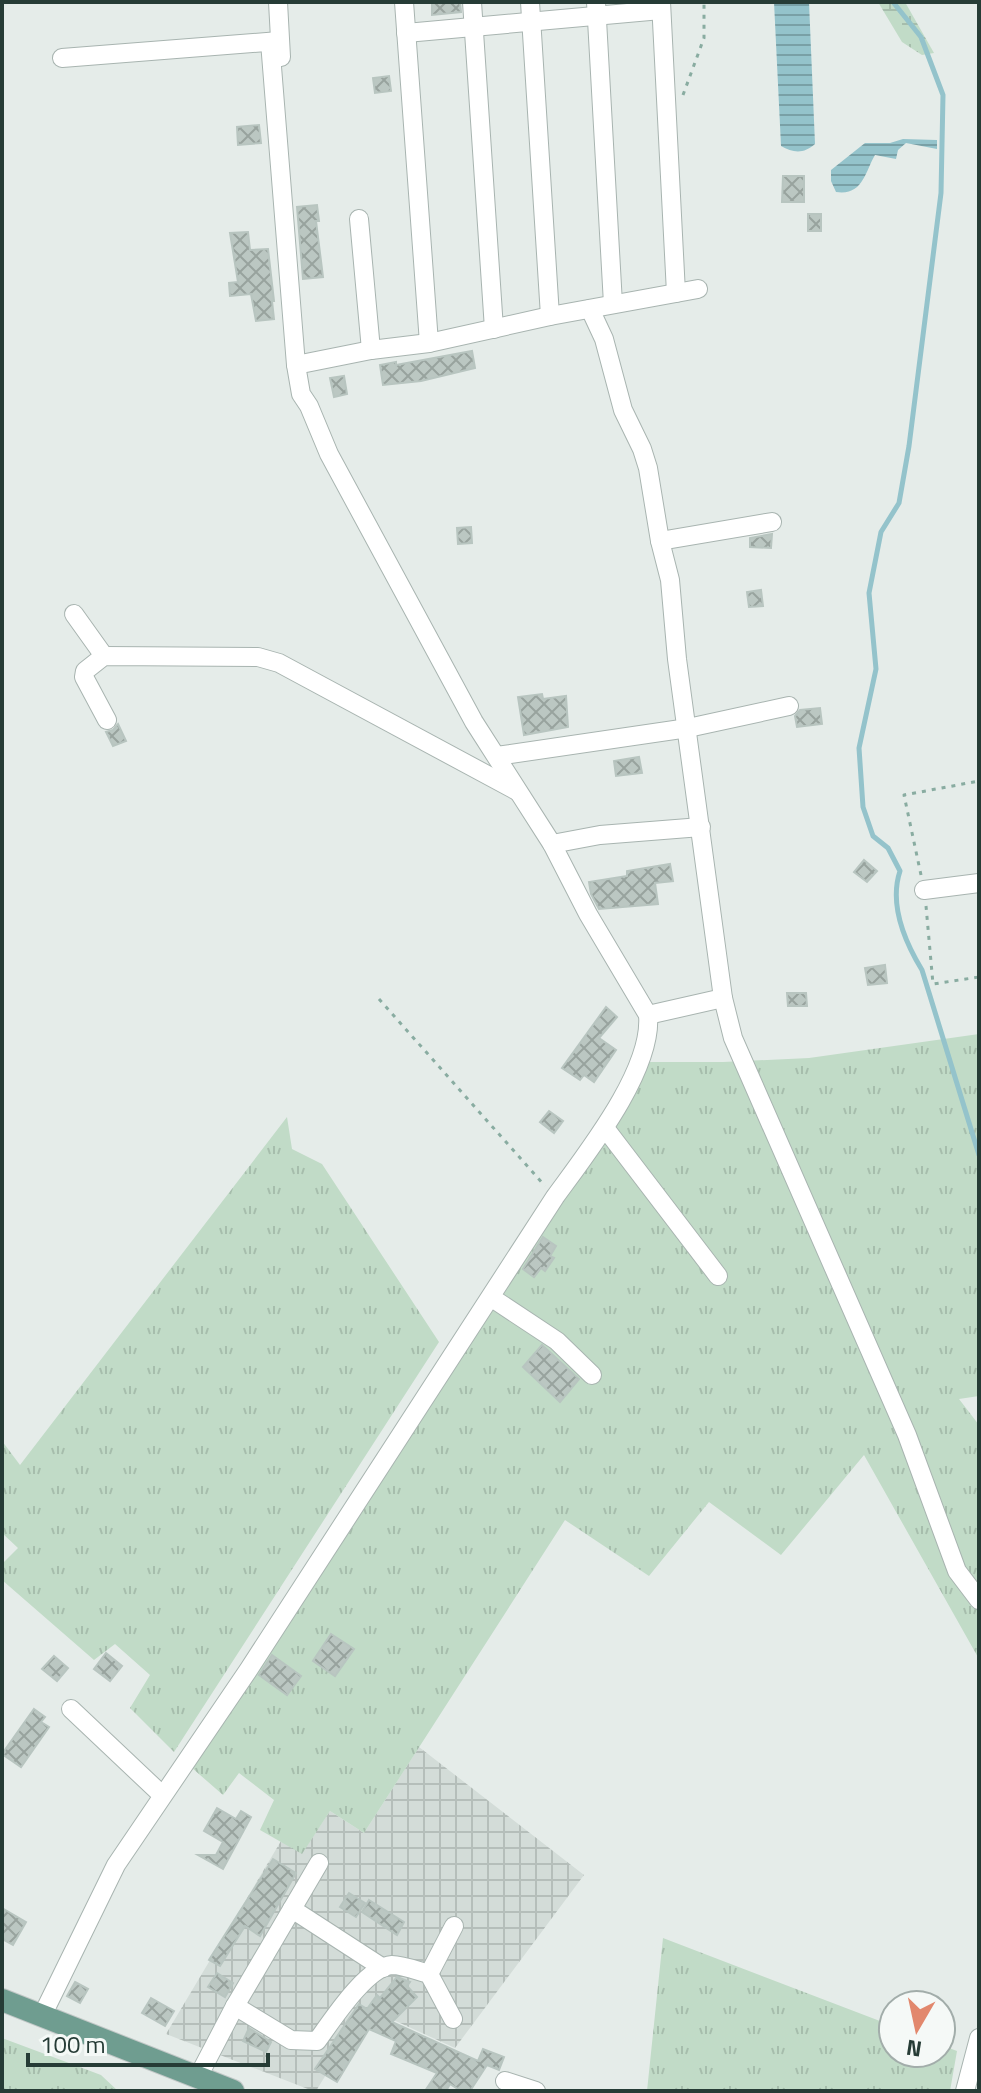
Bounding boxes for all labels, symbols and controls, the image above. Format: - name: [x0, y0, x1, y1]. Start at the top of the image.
- north arrow: [877, 1989, 957, 2069]
- scale bar: [28, 2017, 268, 2067]
- text: 100 m: [40, 2026, 106, 2062]
- text: N: [904, 2031, 924, 2067]

